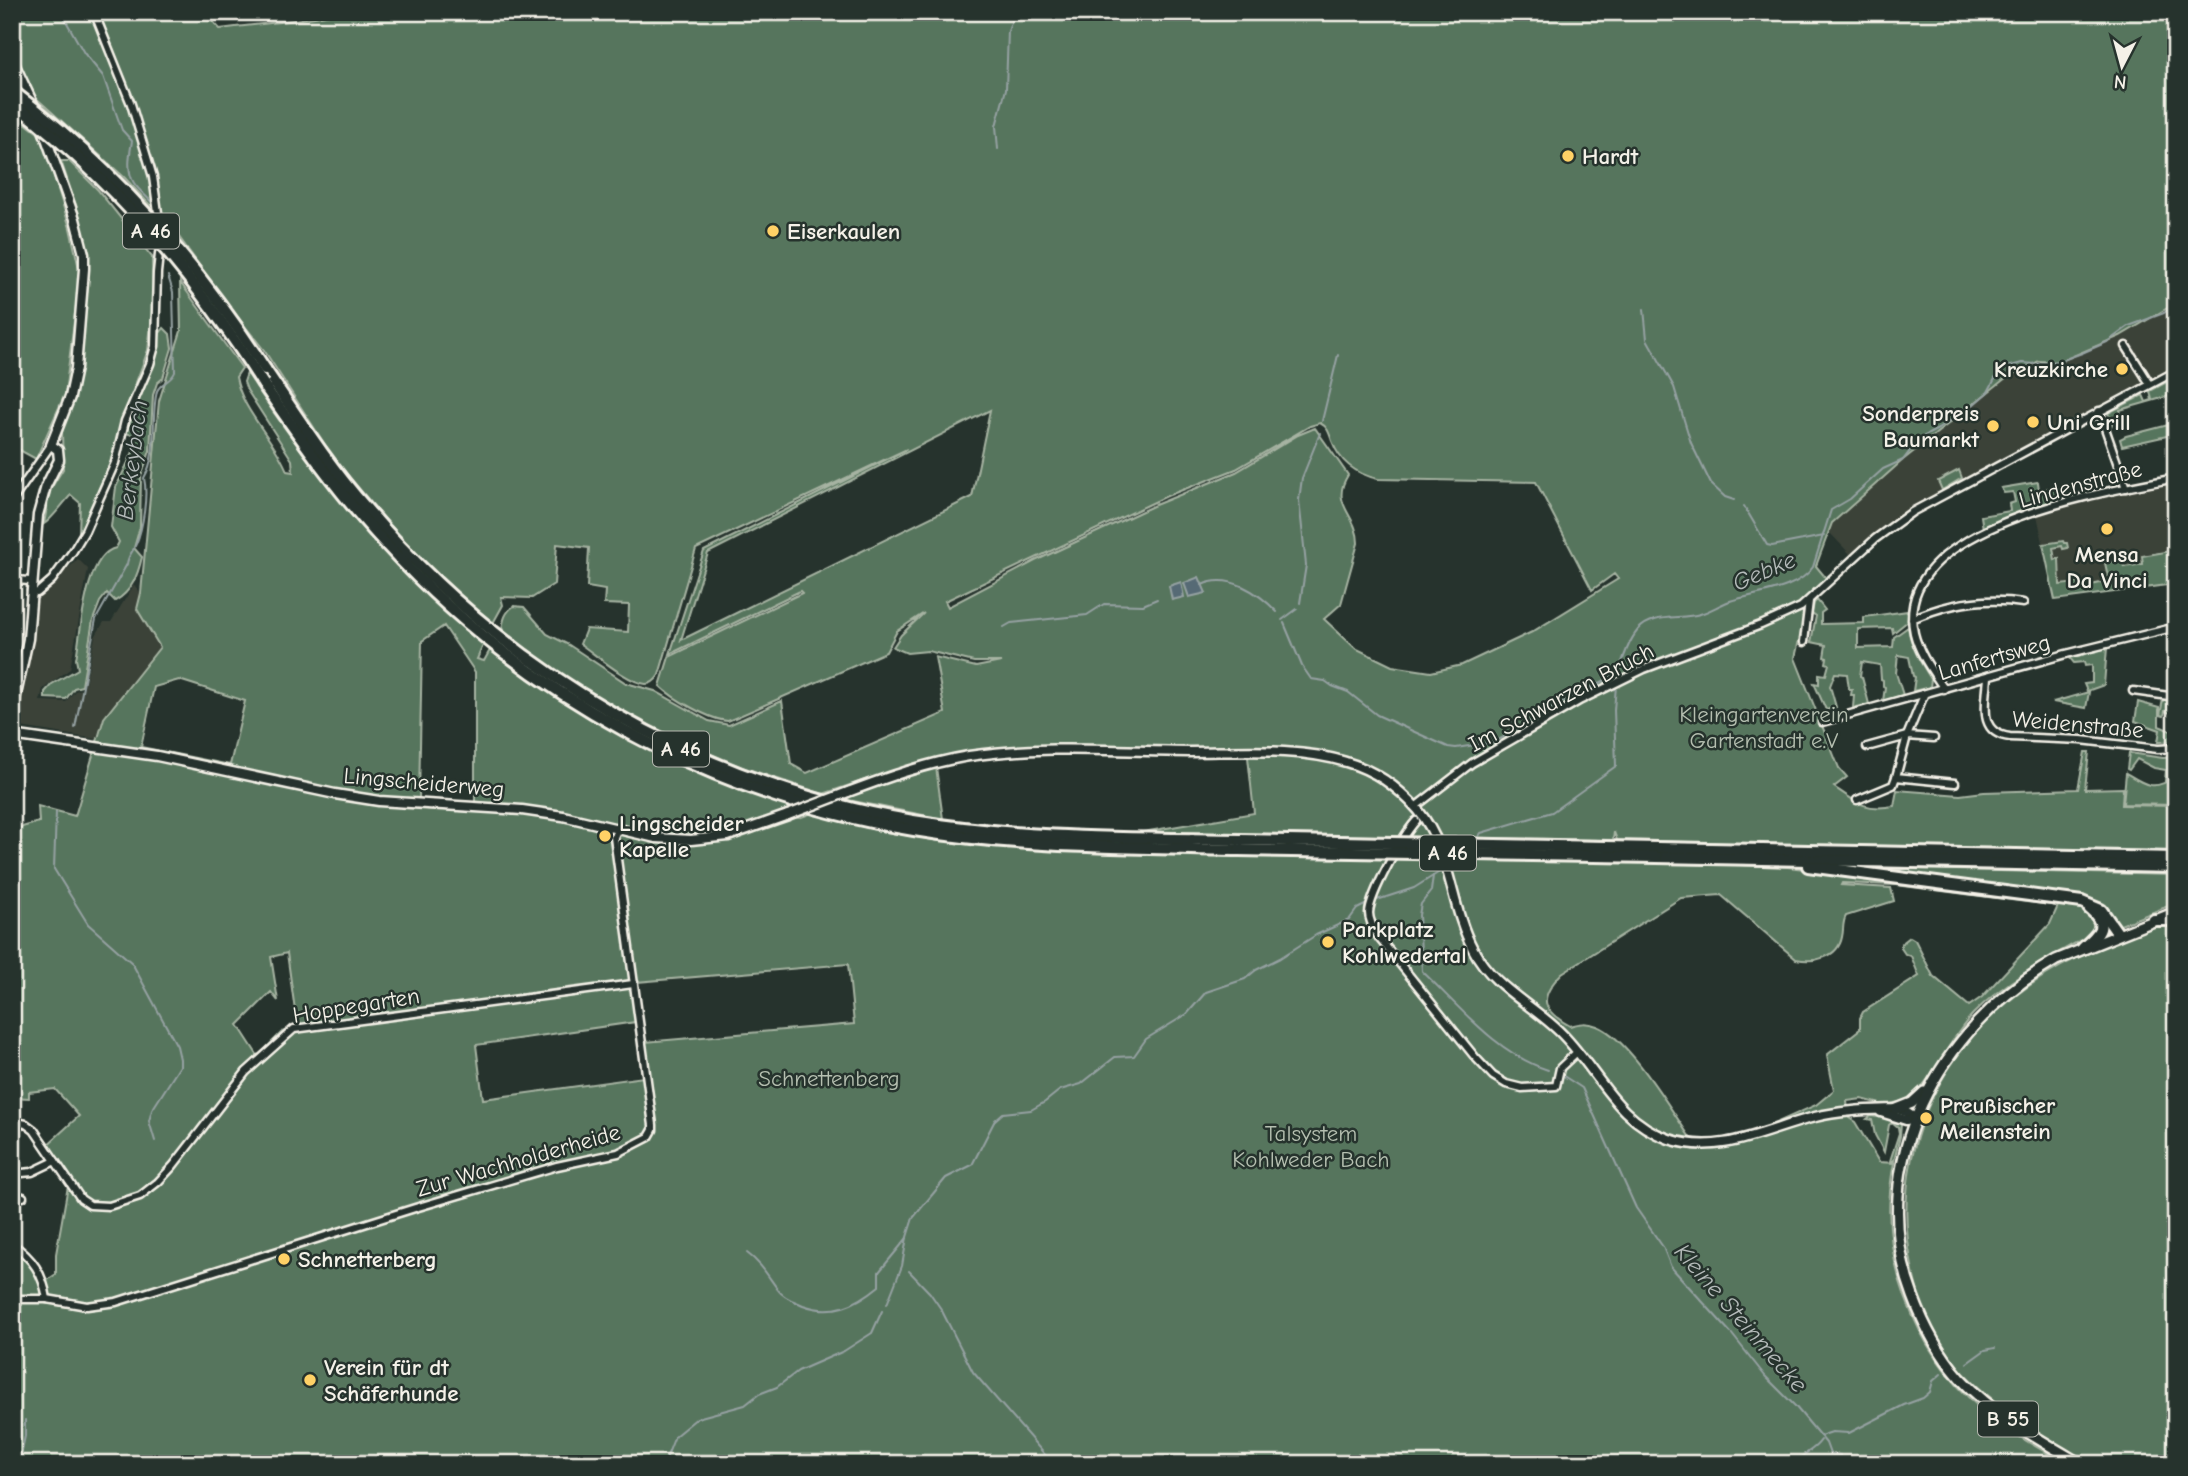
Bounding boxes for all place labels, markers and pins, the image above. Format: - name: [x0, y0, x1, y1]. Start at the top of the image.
- place label: Hardt: [1582, 143, 1639, 170]
- marker: Hardt: [1560, 148, 1576, 164]
- place label: Eiserkaulen: [787, 218, 900, 245]
- marker: Eiserkaulen: [765, 223, 781, 239]
- place label: Kreuzkirche: [1994, 356, 2108, 383]
- marker: Kreuzkirche: [2114, 361, 2130, 377]
- place label: Sonderpreis Baumarkt: [1862, 400, 1979, 453]
- place label: Uni Grill: [2047, 409, 2131, 436]
- marker: Uni Grill: [2025, 414, 2041, 430]
- marker: Sonderpreis Baumarkt: [1985, 418, 2001, 434]
- marker: Mensa Da Vinci: [2099, 521, 2115, 537]
- place label: Mensa Da Vinci: [2066, 541, 2148, 594]
- place label: Lingscheider Kapelle: [619, 810, 744, 863]
- marker: Lingscheider Kapelle: [597, 828, 613, 844]
- place label: Parkplatz Kohlwedertal: [1342, 916, 1467, 969]
- marker: Parkplatz Kohlwedertal: [1320, 934, 1336, 950]
- place label: Preußischer Meilenstein: [1940, 1092, 2056, 1145]
- marker: Preußischer Meilenstein: [1918, 1110, 1934, 1126]
- place label: Schnetterberg: [298, 1246, 437, 1273]
- marker: Schnetterberg: [276, 1251, 292, 1267]
- place label: Verein für dt Schäferhunde: [324, 1354, 459, 1407]
- marker: Verein für dt Schäferhunde: [302, 1372, 318, 1388]

